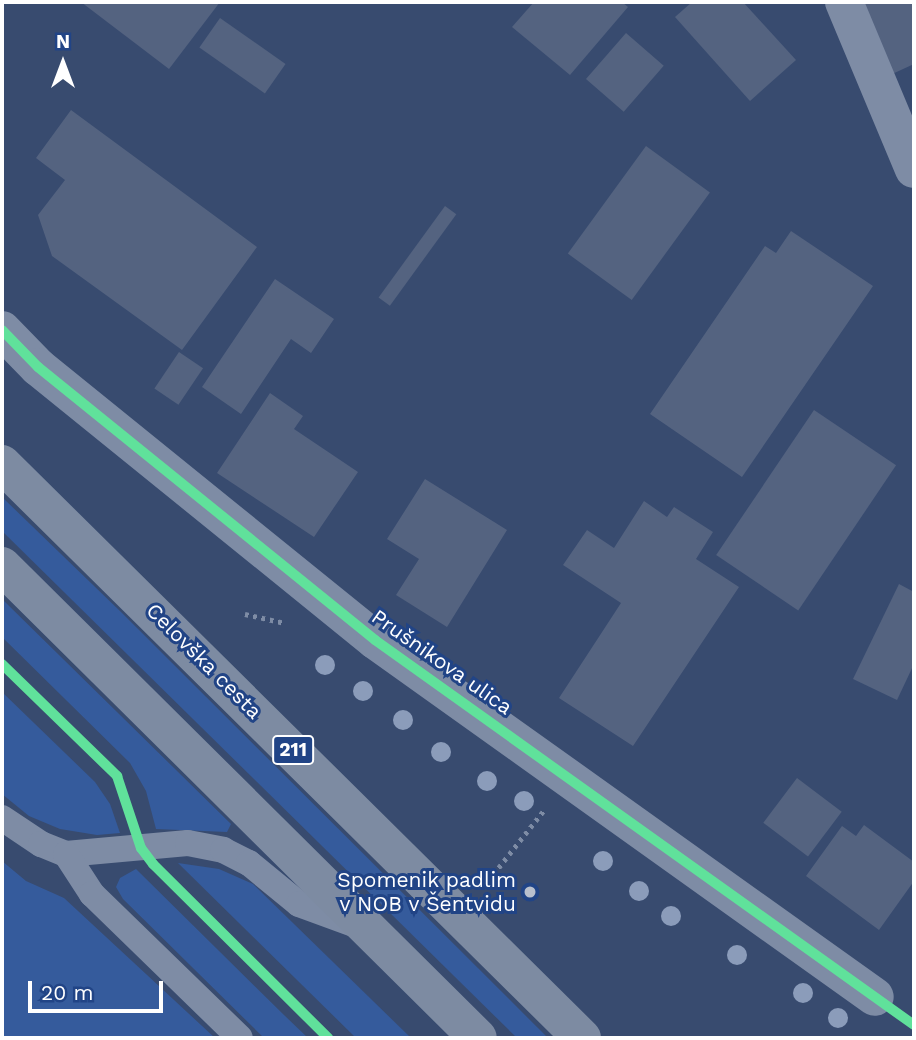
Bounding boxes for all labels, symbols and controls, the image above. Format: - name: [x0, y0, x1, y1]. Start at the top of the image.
- north arrow: [28, 28, 98, 98]
- text: N: [56, 30, 70, 53]
- street label: Celovška cesta: [141, 598, 267, 724]
- street label: Prušnikova ulica: [367, 604, 517, 720]
- road number: 211: [272, 734, 314, 765]
- place label: Spomenik padlim v NOB v Šentvidu: [337, 867, 516, 917]
- marker: Spomenik padlim v NOB v Šentvidu: [522, 884, 538, 900]
- scale bar: [32, 967, 166, 1011]
- text: 20 m: [41, 980, 93, 1005]

